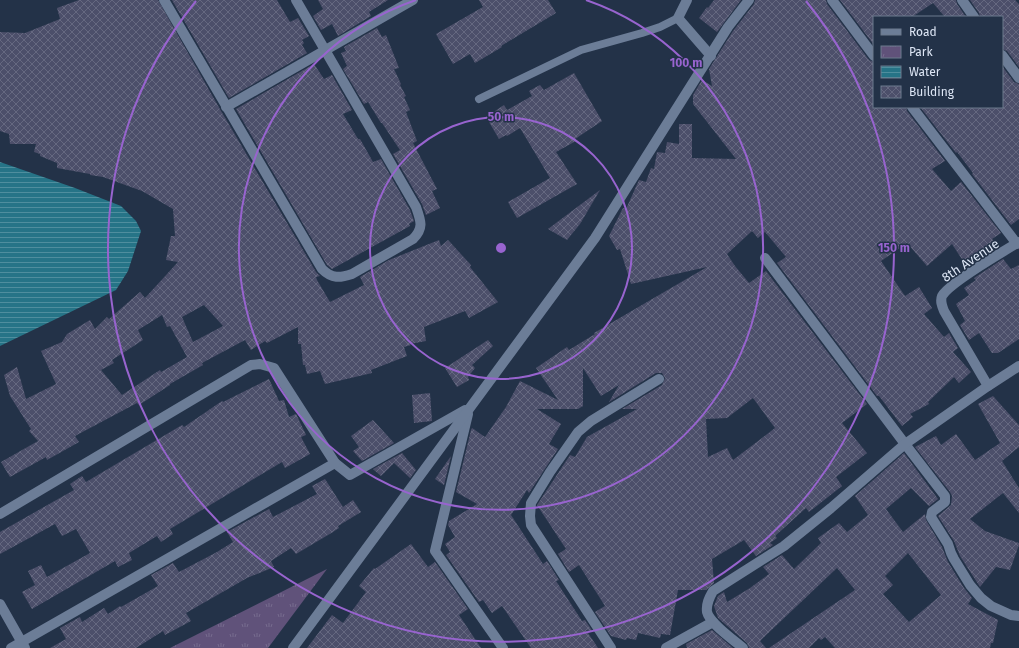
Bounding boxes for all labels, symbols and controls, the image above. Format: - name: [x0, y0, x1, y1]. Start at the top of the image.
- legend: [873, 16, 1003, 108]
- text: Road: [909, 25, 937, 39]
- text: Park: [909, 45, 933, 59]
- text: 100 m: [670, 56, 702, 70]
- text: Water: [909, 65, 941, 79]
- text: Building: [909, 85, 955, 99]
- text: 50 m: [488, 110, 514, 124]
- street label: 8th Avenue: [939, 236, 1002, 285]
- centre of rings: [494, 241, 508, 255]
- text: 150 m: [878, 241, 910, 255]

